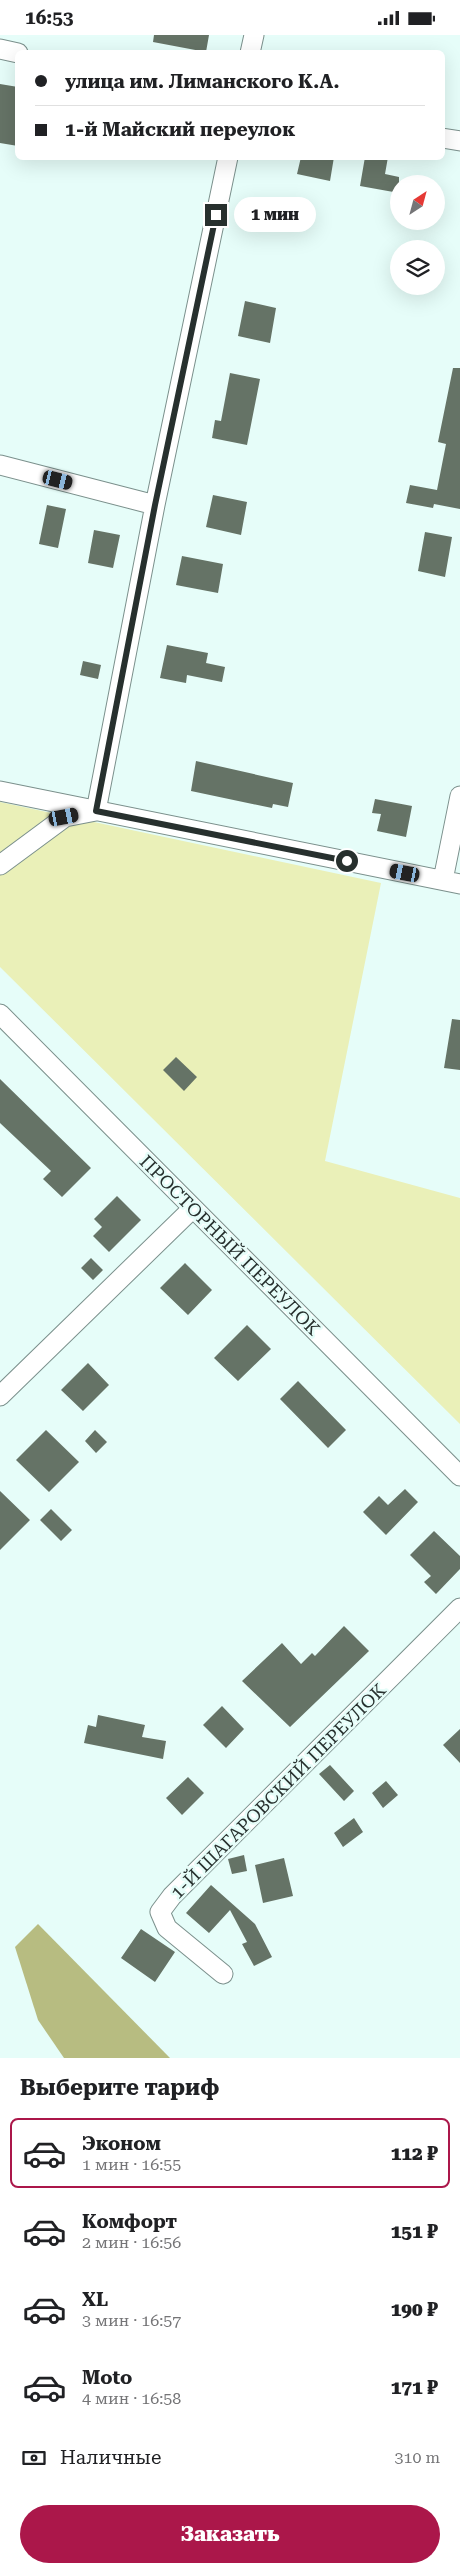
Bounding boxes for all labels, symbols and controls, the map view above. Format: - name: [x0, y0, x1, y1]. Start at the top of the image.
- text: 16:53: [25, 6, 74, 29]
- text: улица им. Лиманского К.А.: [65, 70, 340, 93]
- text: 1-й Майский переулок: [65, 118, 295, 141]
- north arrow: [390, 175, 445, 230]
- map controls: [390, 175, 445, 295]
- callout: 1 мин: [234, 197, 316, 233]
- route end: [205, 204, 227, 226]
- text: 1 мин: [251, 205, 299, 224]
- button: layers: [390, 240, 445, 295]
- car: [41, 469, 74, 491]
- car: [47, 807, 80, 827]
- route start: [336, 850, 358, 872]
- car: [388, 863, 421, 883]
- street label: ПРОСТОРНЫЙ ПЕРЕУЛОК: [136, 1151, 324, 1339]
- street label: 1-Й ШАГАРОВСКИЙ ПЕРЕУЛОК: [166, 1679, 390, 1903]
- text: Выберите тариф: [20, 2075, 219, 2100]
- icon: car: [22, 2131, 67, 2176]
- text: Эконом: [82, 2132, 161, 2155]
- text: 112 ₽: [391, 2142, 438, 2165]
- text: 1 мин · 16:55: [82, 2155, 181, 2174]
- icon: car: [22, 2209, 67, 2254]
- text: Комфорт: [82, 2210, 177, 2233]
- text: 151 ₽: [391, 2220, 438, 2243]
- text: 2 мин · 16:56: [82, 2233, 181, 2252]
- icon: car: [22, 2287, 67, 2332]
- text: XL: [82, 2288, 108, 2311]
- text: 190 ₽: [391, 2298, 438, 2321]
- text: 3 мин · 16:57: [82, 2311, 181, 2330]
- icon: car: [22, 2365, 67, 2410]
- text: Moto: [82, 2366, 132, 2389]
- text: 171 ₽: [391, 2376, 438, 2399]
- text: 4 мин · 16:58: [82, 2389, 181, 2408]
- icon: cash: [20, 2444, 48, 2472]
- text: Наличные: [60, 2446, 161, 2469]
- text: 310 m: [394, 2448, 440, 2467]
- button: Заказать: [20, 2505, 440, 2563]

